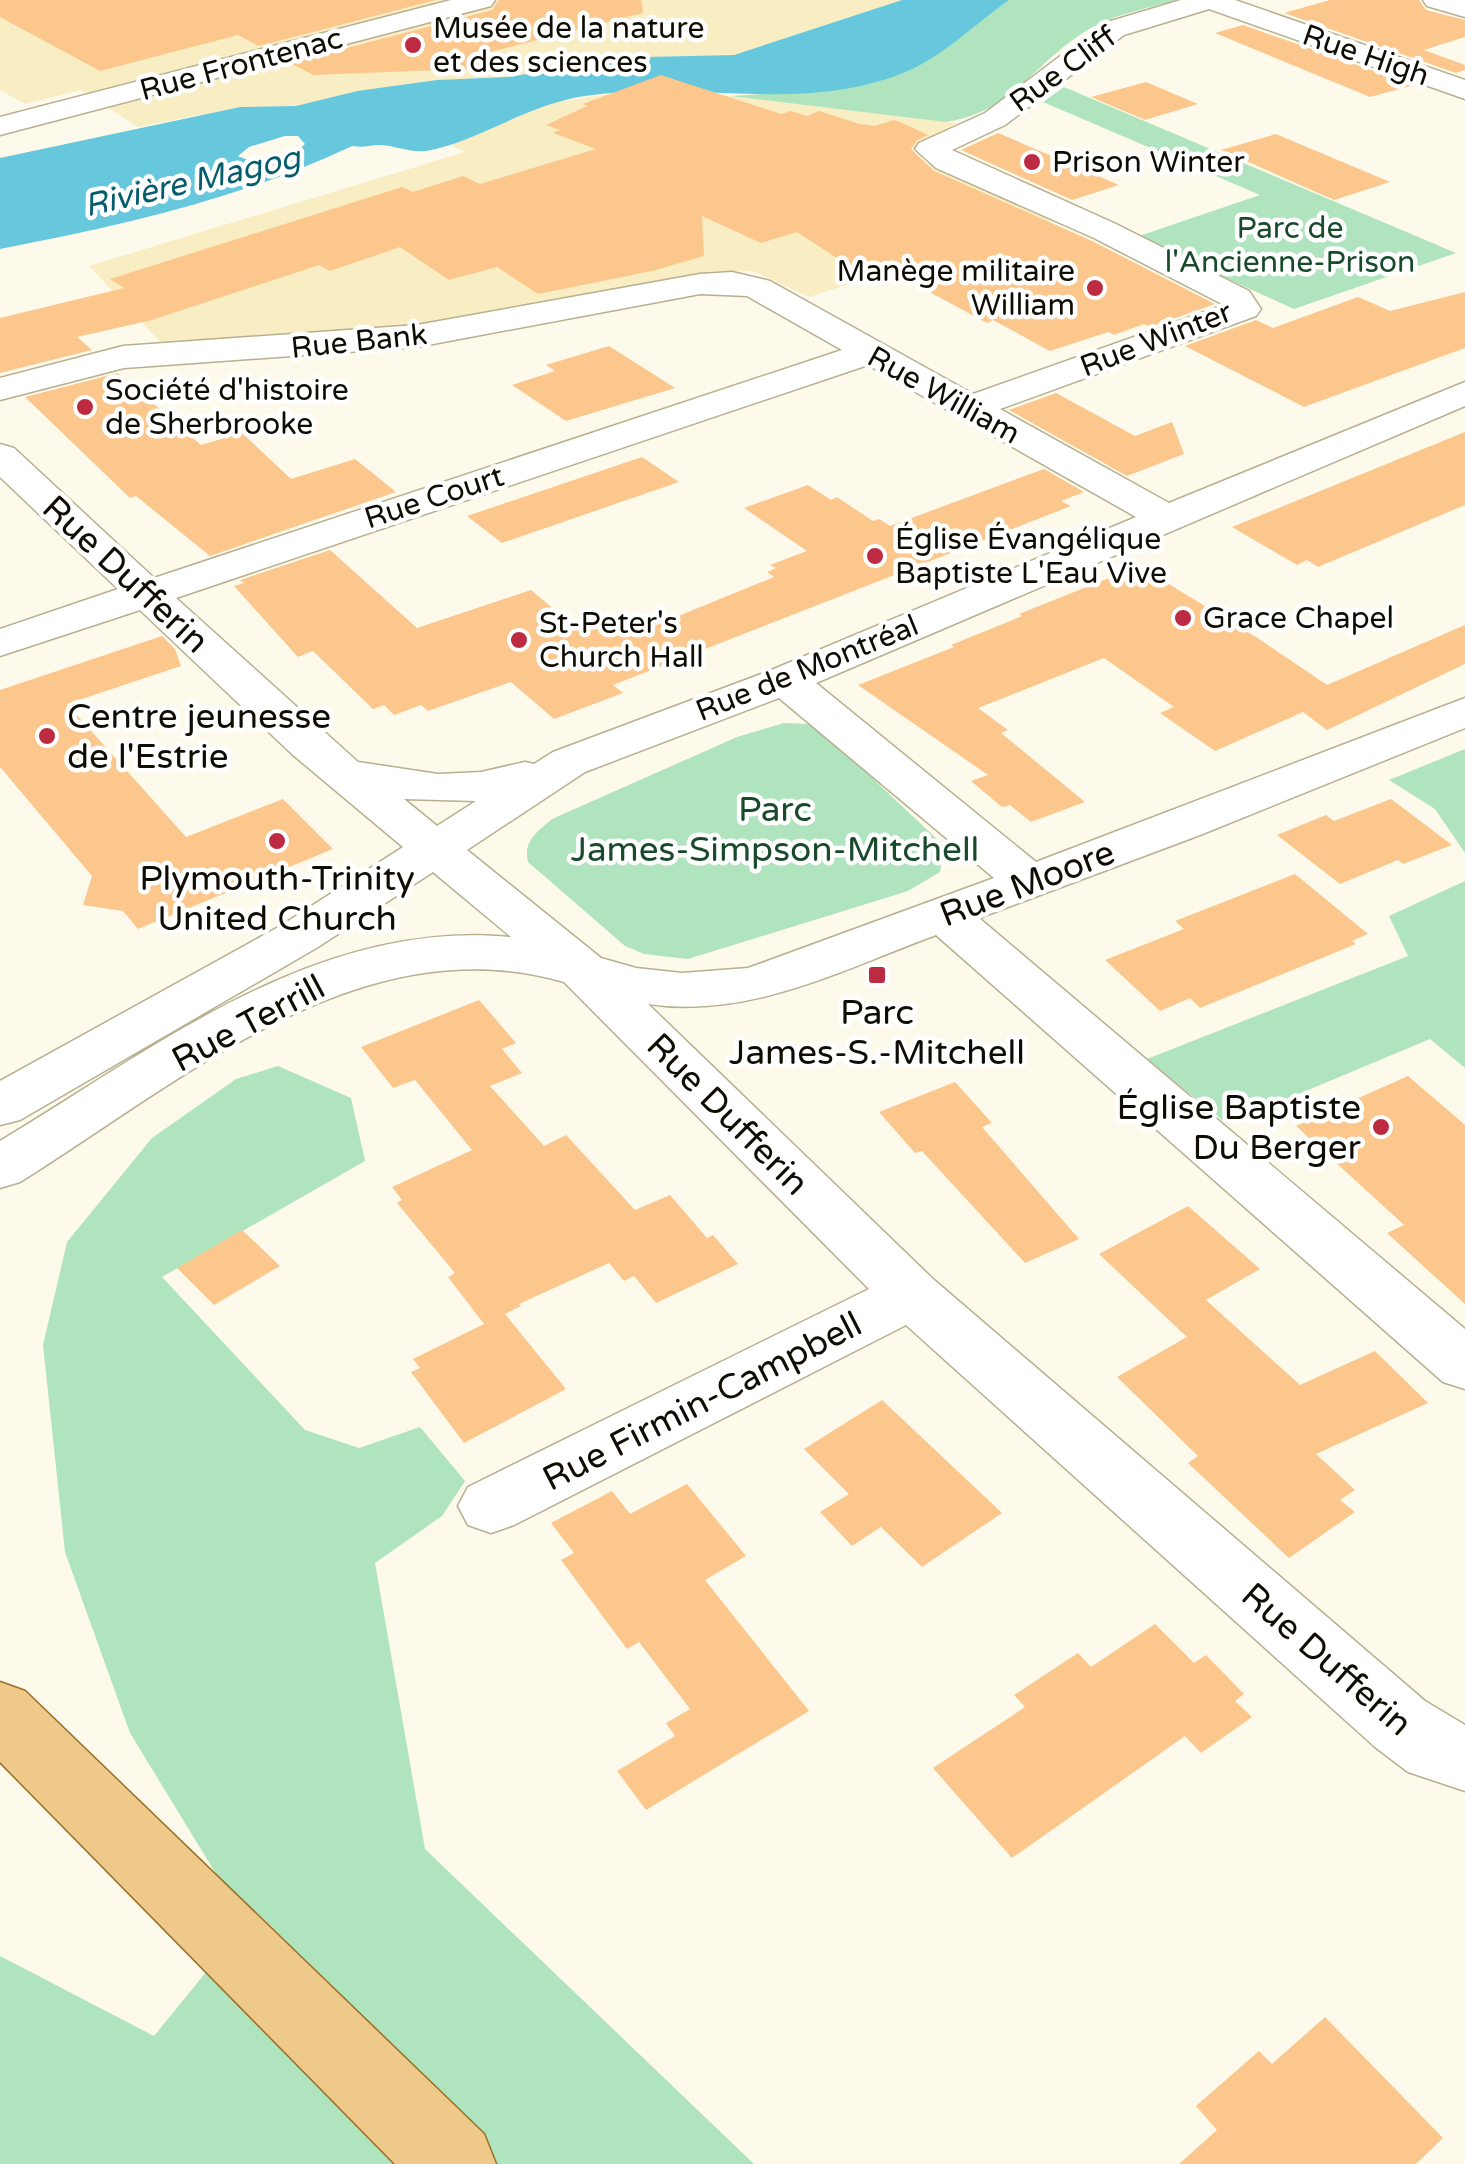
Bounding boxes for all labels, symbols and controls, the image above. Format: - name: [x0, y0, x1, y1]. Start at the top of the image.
- place label: Musée de la nature et des sciences: [433, 10, 704, 81]
- street label: Rue High: [1298, 17, 1434, 94]
- street label: Rue Cliff: [1002, 18, 1125, 121]
- street label: Rue Frontenac: [136, 20, 347, 109]
- marker: Musée de la nature et des sciences: [402, 34, 424, 56]
- water label: Rivière Magog: [80, 138, 306, 225]
- place label: Prison Winter: [1052, 144, 1245, 181]
- marker: Prison Winter: [1021, 151, 1043, 173]
- park label: Parc de l'Ancienne-Prison: [1165, 210, 1415, 281]
- place label: Manège militaire William: [836, 253, 1075, 324]
- marker: Manège militaire William: [1084, 277, 1106, 299]
- street label: Rue Winter: [1075, 293, 1238, 385]
- street label: Rue Bank: [289, 316, 429, 367]
- street label: Rue William: [861, 338, 1027, 453]
- place label: Société d'histoire de Sherbrooke: [105, 372, 349, 443]
- marker: Société d'histoire de Sherbrooke: [74, 396, 96, 418]
- street label: Rue Court: [360, 458, 508, 537]
- street label: Rue Dufferin: [34, 487, 217, 662]
- place label: Église Évangélique Baptiste L'Eau Vive: [895, 521, 1167, 592]
- marker: Église Évangélique Baptiste L'Eau Vive: [864, 545, 886, 567]
- place label: Grace Chapel: [1203, 600, 1394, 637]
- place label: St-Peter's Church Hall: [539, 605, 704, 676]
- street label: Rue de Montréal: [691, 607, 924, 730]
- marker: Grace Chapel: [1172, 607, 1194, 629]
- marker: St-Peter's Church Hall: [508, 629, 530, 651]
- place label: Centre jeunesse de l'Estrie: [67, 696, 331, 778]
- marker: Centre jeunesse de l'Estrie: [36, 725, 58, 747]
- park label: Parc James-Simpson-Mitchell: [571, 789, 979, 871]
- marker: Plymouth-Trinity United Church: [266, 830, 288, 852]
- street label: Rue Moore: [934, 831, 1121, 936]
- place label: Plymouth-Trinity United Church: [139, 858, 415, 940]
- marker: Parc James-S.-Mitchell: [866, 964, 888, 986]
- street label: Rue Terrill: [165, 966, 332, 1082]
- place label: Parc James-S.-Mitchell: [729, 992, 1025, 1074]
- street label: Rue Dufferin: [638, 1025, 817, 1204]
- place label: Église Baptiste Du Berger: [1116, 1087, 1362, 1169]
- marker: Église Baptiste Du Berger: [1370, 1116, 1392, 1138]
- street label: Rue Firmin-Campbell: [536, 1303, 869, 1501]
- street label: Rue Dufferin: [1233, 1574, 1420, 1745]

